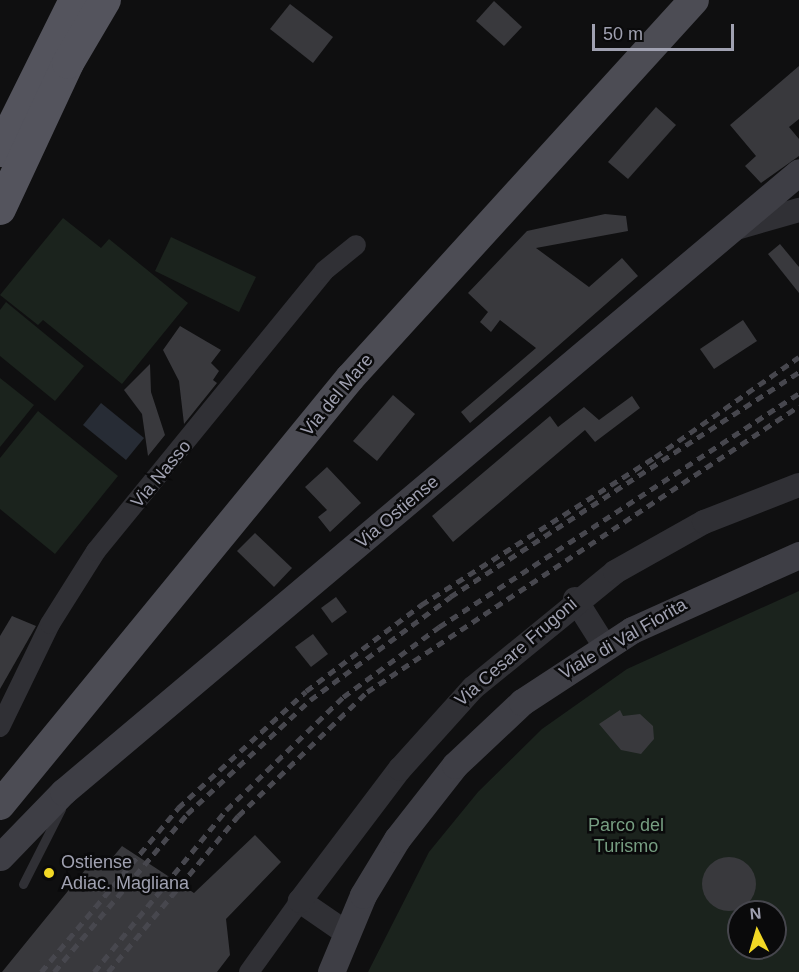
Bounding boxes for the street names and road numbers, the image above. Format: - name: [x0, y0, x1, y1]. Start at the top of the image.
- street label: Via del Mare: [296, 349, 378, 441]
- street label: Via Nasso: [126, 436, 196, 512]
- street label: Via Ostiense: [351, 471, 443, 553]
- street label: Via Cesare Frugoni: [451, 593, 581, 711]
- street label: Viale di Val Fiorita: [556, 594, 690, 684]

